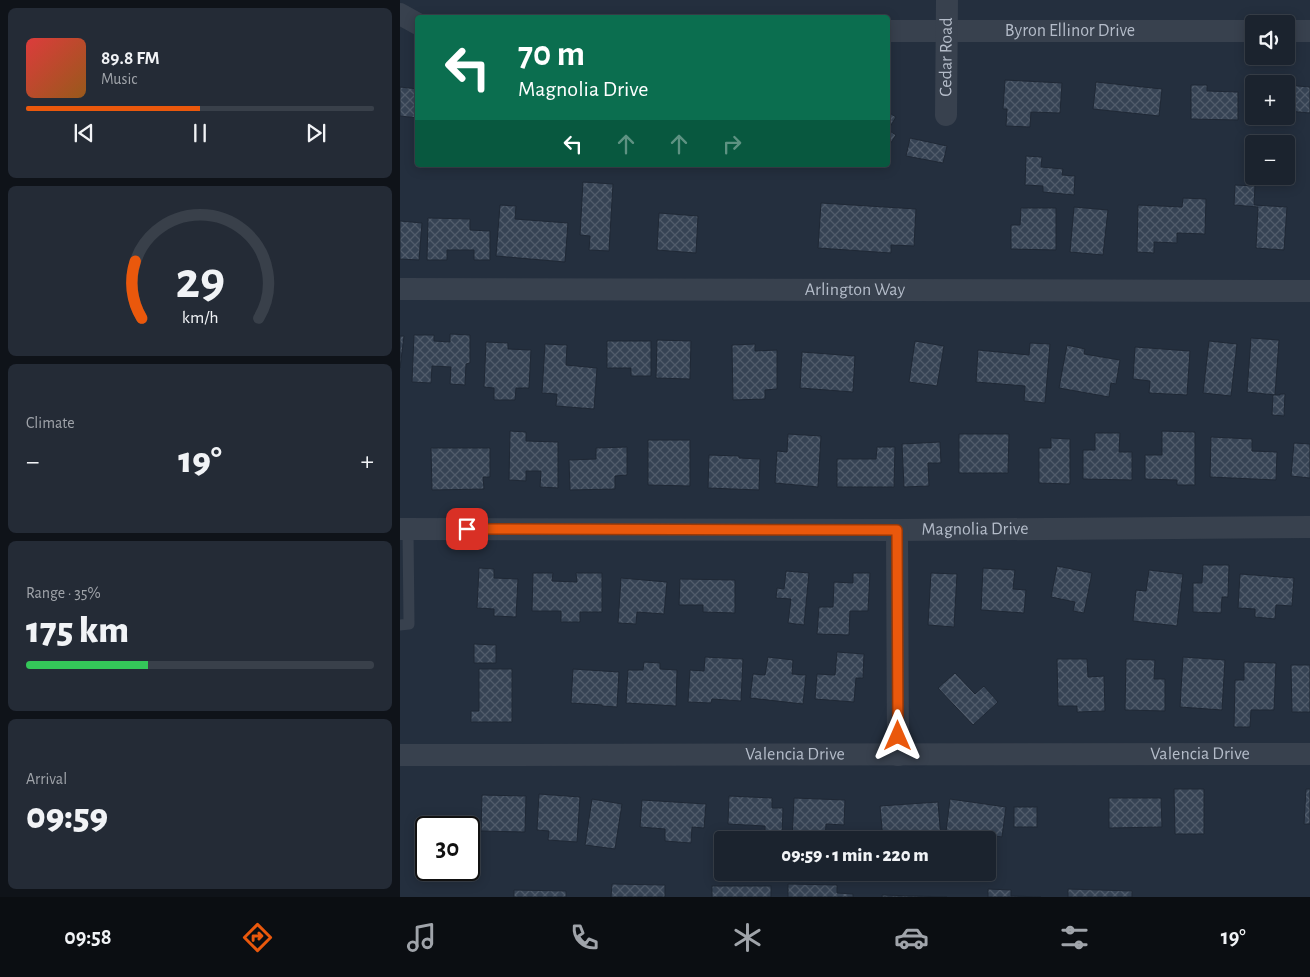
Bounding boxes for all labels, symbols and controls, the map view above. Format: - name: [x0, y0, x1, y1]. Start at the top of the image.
- map controls: [1245, 15, 1295, 185]
- button: sound: [1245, 15, 1295, 65]
- street label: Cedar Road: [937, 17, 956, 97]
- street label: Byron Ellinor Drive: [1005, 22, 1135, 40]
- icon: left: [435, 35, 500, 100]
- text: 70 m: [518, 37, 585, 72]
- text: 89.8 FM: [101, 49, 160, 68]
- text: Music: [101, 71, 137, 87]
- button: +: [1245, 75, 1295, 125]
- text: Magnolia Drive: [518, 78, 648, 100]
- icon: previous: [70, 119, 98, 147]
- icon: pause: [186, 119, 214, 147]
- icon: next: [302, 119, 330, 147]
- icon: left: [559, 130, 587, 158]
- icon: ahead: [612, 130, 640, 158]
- icon: ahead: [665, 130, 693, 158]
- icon: right: [718, 130, 746, 158]
- button: −: [1245, 135, 1295, 185]
- text: 29: [175, 255, 225, 307]
- street label: Arlington Way: [805, 281, 905, 299]
- text: km/h: [182, 309, 218, 327]
- text: Climate: [26, 415, 75, 431]
- text: 19°: [178, 442, 222, 480]
- text: −: [26, 448, 39, 476]
- text: +: [361, 448, 374, 476]
- pin: [446, 508, 488, 550]
- icon: arrive: [453, 515, 481, 543]
- street label: Magnolia Drive: [921, 520, 1029, 539]
- text: Range · 35%: [26, 585, 101, 601]
- text: 175 km: [26, 612, 129, 650]
- position arrow: [871, 709, 923, 761]
- street label: Valencia Drive: [1150, 745, 1250, 763]
- street label: Valencia Drive: [745, 746, 845, 764]
- text: Arrival: [26, 771, 67, 787]
- text: 09:59: [26, 798, 108, 836]
- speed limit sign: 30: [415, 816, 480, 881]
- text: 09:59 · 1 min · 220 m: [781, 846, 929, 865]
- icon: directions: [240, 920, 275, 955]
- icon: music: [404, 920, 439, 955]
- icon: phone: [567, 920, 602, 955]
- icon: climate: [730, 920, 765, 955]
- icon: car: [894, 920, 929, 955]
- icon: filters: [1057, 920, 1092, 955]
- text: 09:58: [64, 926, 112, 948]
- text: 19°: [1221, 926, 1246, 948]

